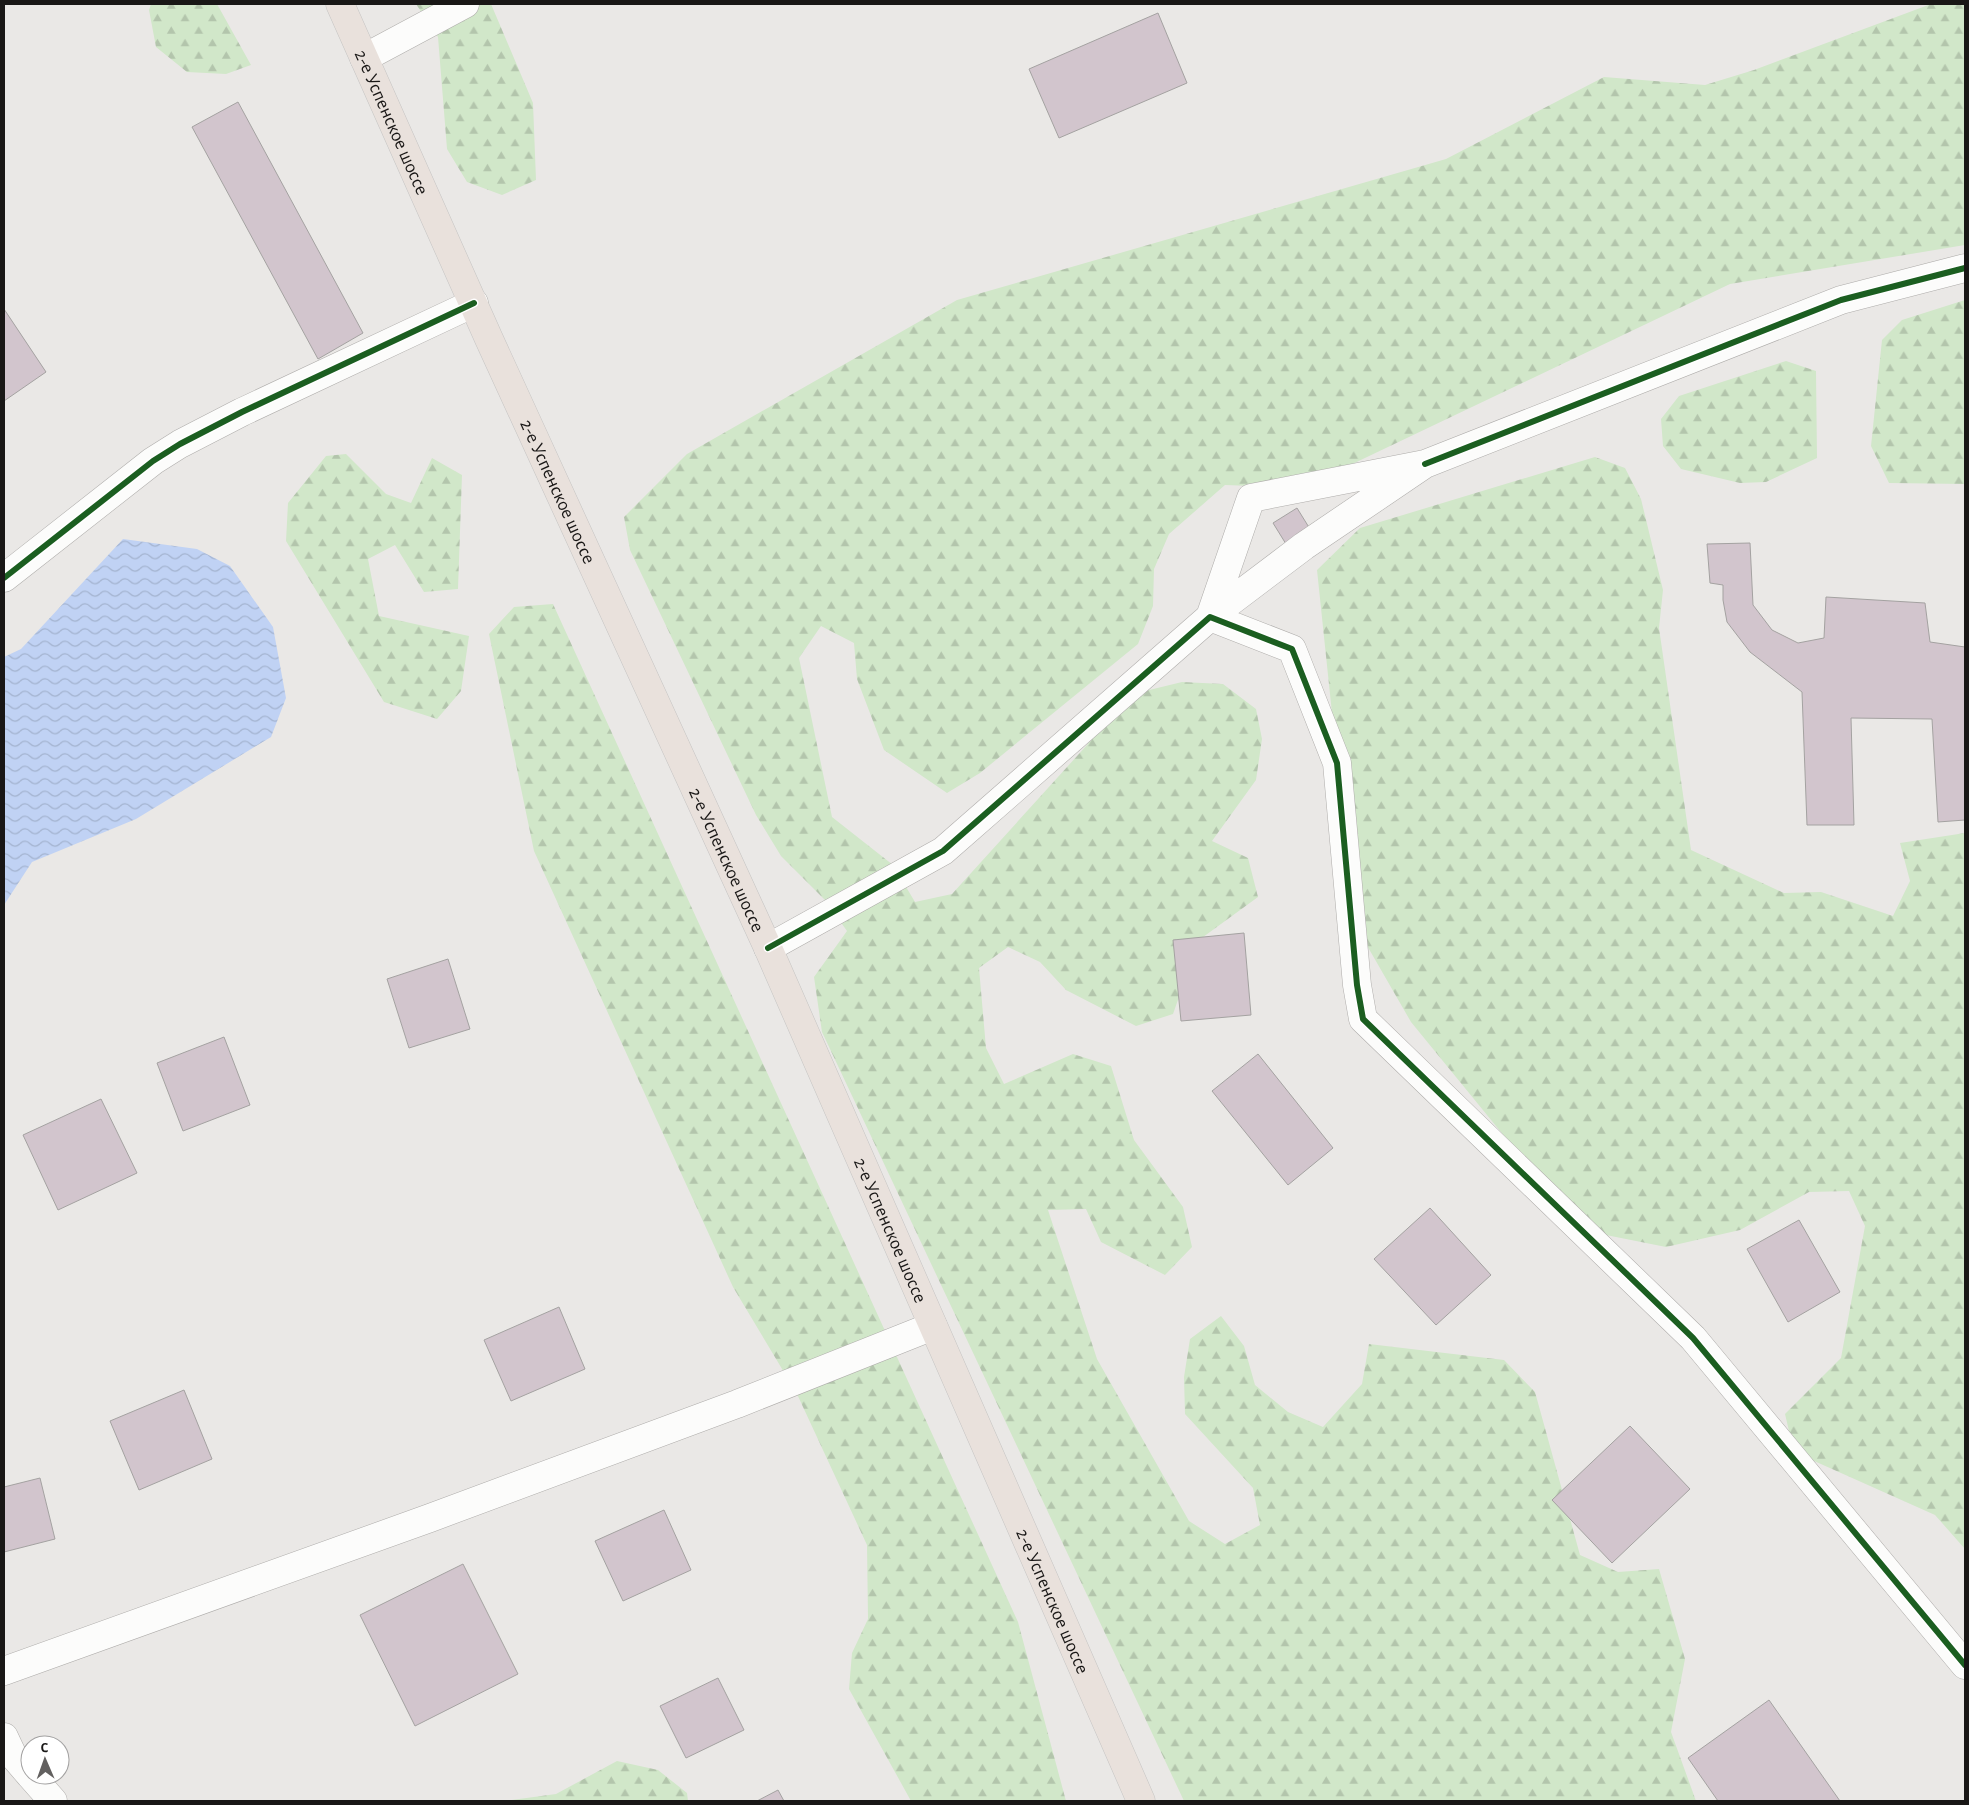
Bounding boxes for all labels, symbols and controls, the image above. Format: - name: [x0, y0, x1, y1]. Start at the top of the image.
- street label: 2-е Успенское шоссе: [351, 47, 432, 198]
- street label: 2-е Успенское шоссе: [516, 417, 599, 567]
- street label: 2-е Успенское шоссе: [685, 785, 767, 935]
- street label: 2-е Успенское шоссе: [850, 1155, 930, 1306]
- street label: 2-е Успенское шоссе: [1012, 1526, 1092, 1677]
- north arrow: [20, 1735, 70, 1785]
- text: С: [40, 1741, 49, 1755]

